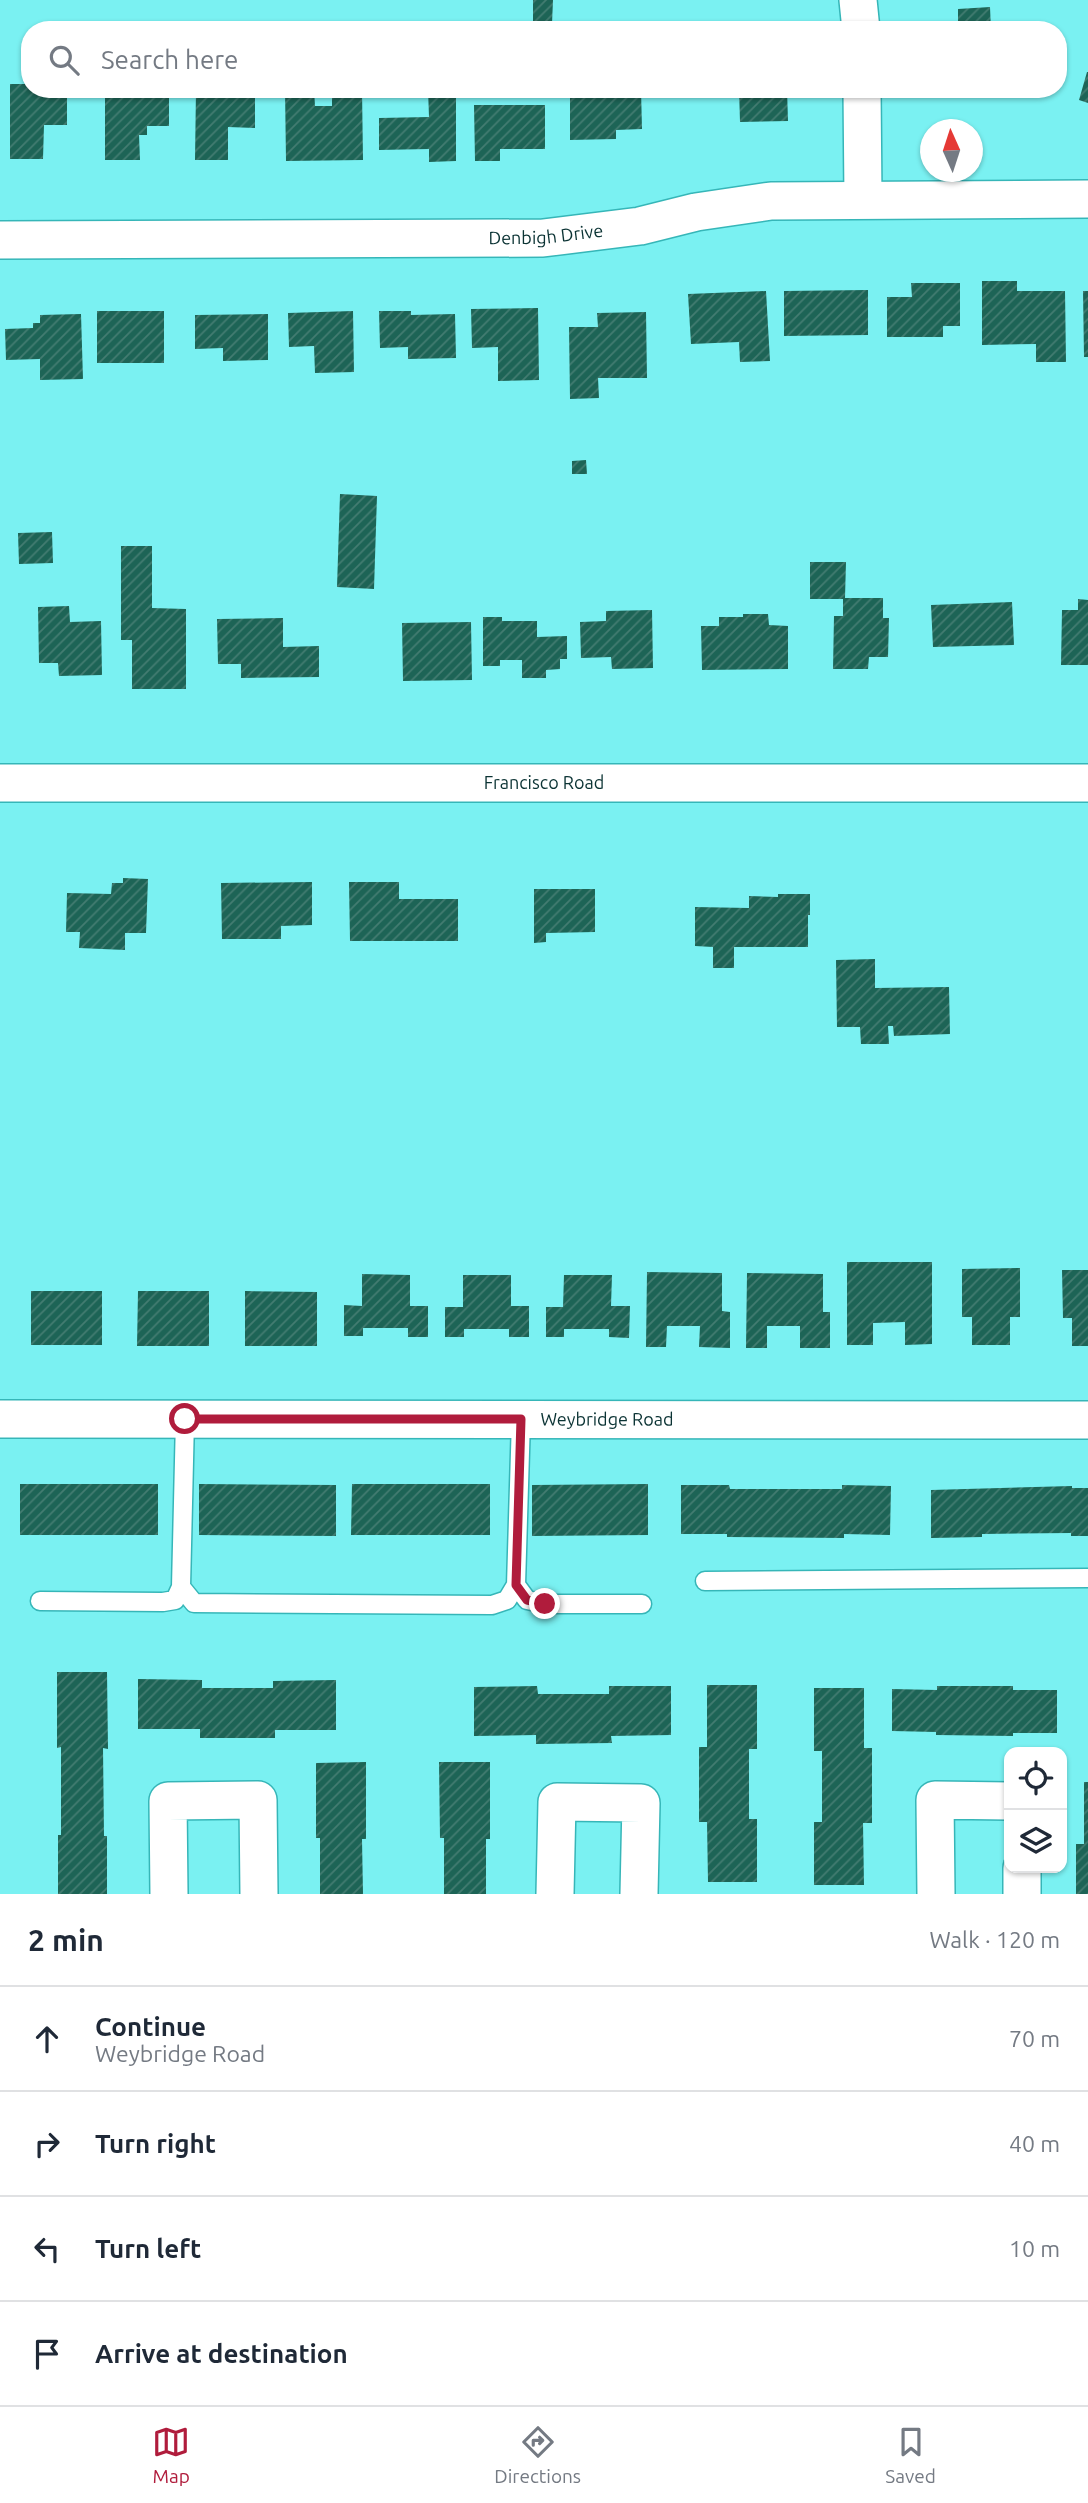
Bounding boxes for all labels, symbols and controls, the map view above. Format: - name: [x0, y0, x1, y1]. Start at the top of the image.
- search box: [21, 21, 1067, 98]
- icon: search: [45, 41, 83, 79]
- text: Search here: [101, 45, 238, 74]
- north arrow: [920, 119, 983, 182]
- street label: Denbigh Drive: [488, 220, 604, 247]
- street label: Francisco Road: [484, 772, 604, 792]
- route start: [169, 1403, 200, 1434]
- street label: Weybridge Road: [540, 1408, 674, 1429]
- route end: [529, 1588, 560, 1619]
- map controls: [1004, 1747, 1067, 1873]
- button: locate: [1004, 1747, 1067, 1810]
- button: layers: [1004, 1810, 1067, 1873]
- text: 2 min: [28, 1923, 104, 1957]
- text: Walk · 120 m: [929, 1927, 1060, 1952]
- text: Continue: [95, 2012, 206, 2041]
- icon: ahead: [28, 2020, 66, 2058]
- text: 70 m: [1009, 2026, 1060, 2051]
- text: Weybridge Road: [95, 2041, 265, 2066]
- icon: right: [28, 2125, 66, 2163]
- text: Turn right: [95, 2129, 216, 2158]
- text: 40 m: [1009, 2131, 1060, 2156]
- icon: left: [28, 2230, 66, 2268]
- text: Turn left: [95, 2234, 201, 2263]
- text: 10 m: [1009, 2236, 1060, 2261]
- icon: arrive: [28, 2335, 66, 2373]
- text: Arrive at destination: [95, 2339, 348, 2368]
- tab: Map: [152, 2423, 190, 2487]
- tab: Directions: [494, 2423, 581, 2487]
- tab: Saved: [885, 2423, 936, 2487]

